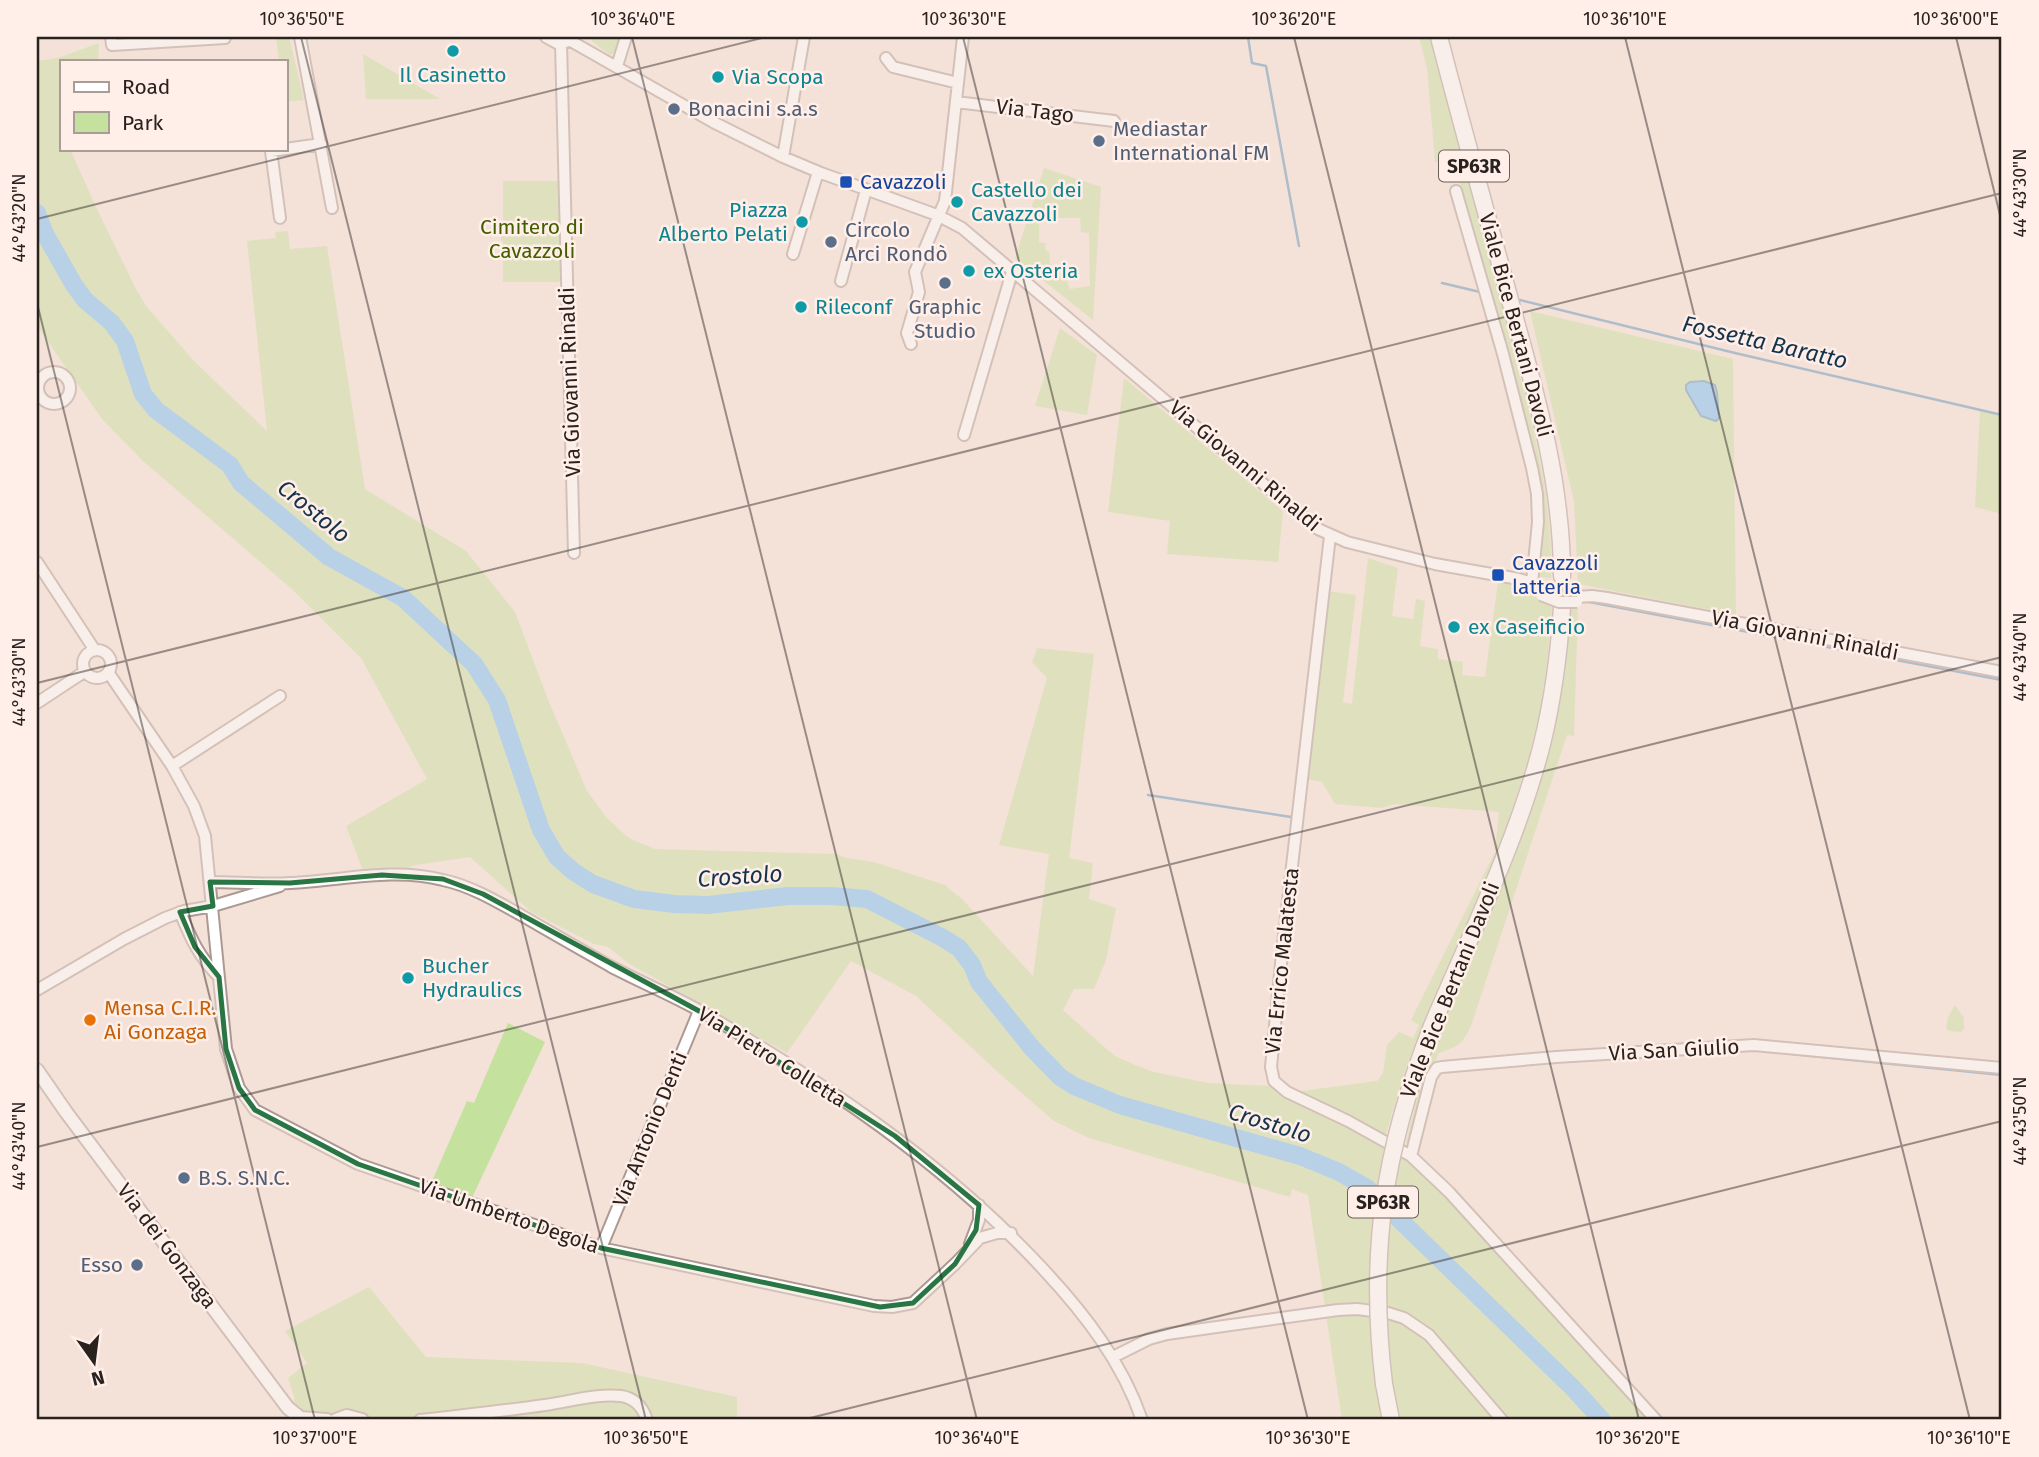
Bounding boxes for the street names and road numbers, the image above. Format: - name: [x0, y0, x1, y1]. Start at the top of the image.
- street label: Via Tago: [994, 93, 1076, 129]
- road number: SP63R: [1439, 150, 1509, 182]
- street label: Viale Bice Bertani Davoli: [1474, 210, 1558, 440]
- street label: Via Giovanni Rinaldi: [554, 287, 586, 477]
- street label: Via Giovanni Rinaldi: [1164, 395, 1326, 537]
- street label: Via Giovanni Rinaldi: [1709, 604, 1901, 666]
- street label: Via Errico Malatesta: [1259, 866, 1305, 1056]
- street label: Viale Bice Bertani Davoli: [1395, 878, 1505, 1102]
- street label: Via Pietro Colletta: [693, 1001, 851, 1113]
- street label: Via San Giulio: [1608, 1034, 1740, 1066]
- street label: Via Antonio Denti: [607, 1047, 693, 1211]
- street label: Via Umberto Degola: [415, 1173, 603, 1259]
- street label: Via dei Gonzaga: [112, 1178, 222, 1314]
- road number: SP63R: [1348, 1186, 1418, 1218]

